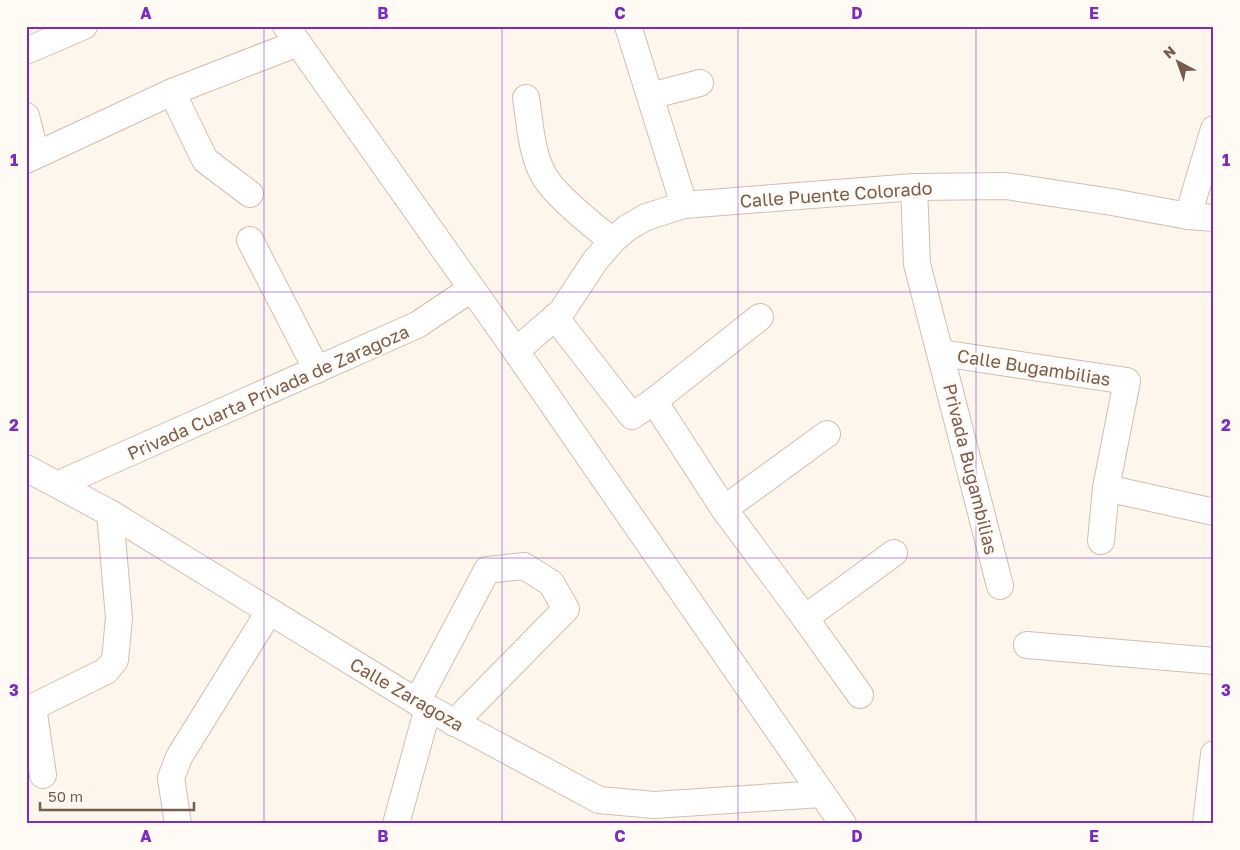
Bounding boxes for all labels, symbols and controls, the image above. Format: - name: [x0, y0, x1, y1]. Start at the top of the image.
- text: A: [140, 3, 152, 23]
- text: B: [377, 3, 389, 23]
- text: C: [614, 3, 626, 23]
- text: D: [851, 3, 863, 23]
- text: E: [1089, 3, 1099, 23]
- north arrow: [1152, 38, 1202, 88]
- text: N: [1160, 42, 1179, 62]
- text: 1: [10, 150, 18, 170]
- text: 1: [1222, 150, 1230, 170]
- street label: Calle Puente Colorado: [739, 176, 933, 212]
- street label: Privada Cuarta Privada de Zaragoza: [124, 320, 412, 464]
- street label: Calle Bugambilias: [956, 344, 1112, 390]
- street label: Privada Bugambilias: [939, 381, 1003, 557]
- text: 2: [9, 415, 19, 435]
- text: 2: [1221, 415, 1231, 435]
- street label: Calle Zaragoza: [346, 653, 468, 735]
- text: 3: [9, 680, 19, 700]
- text: 3: [1221, 680, 1231, 700]
- scale bar: [40, 780, 194, 812]
- text: 50 m: [48, 787, 83, 805]
- text: A: [140, 826, 152, 846]
- text: B: [377, 826, 389, 846]
- text: C: [614, 826, 626, 846]
- text: D: [851, 826, 863, 846]
- text: E: [1089, 826, 1099, 846]

